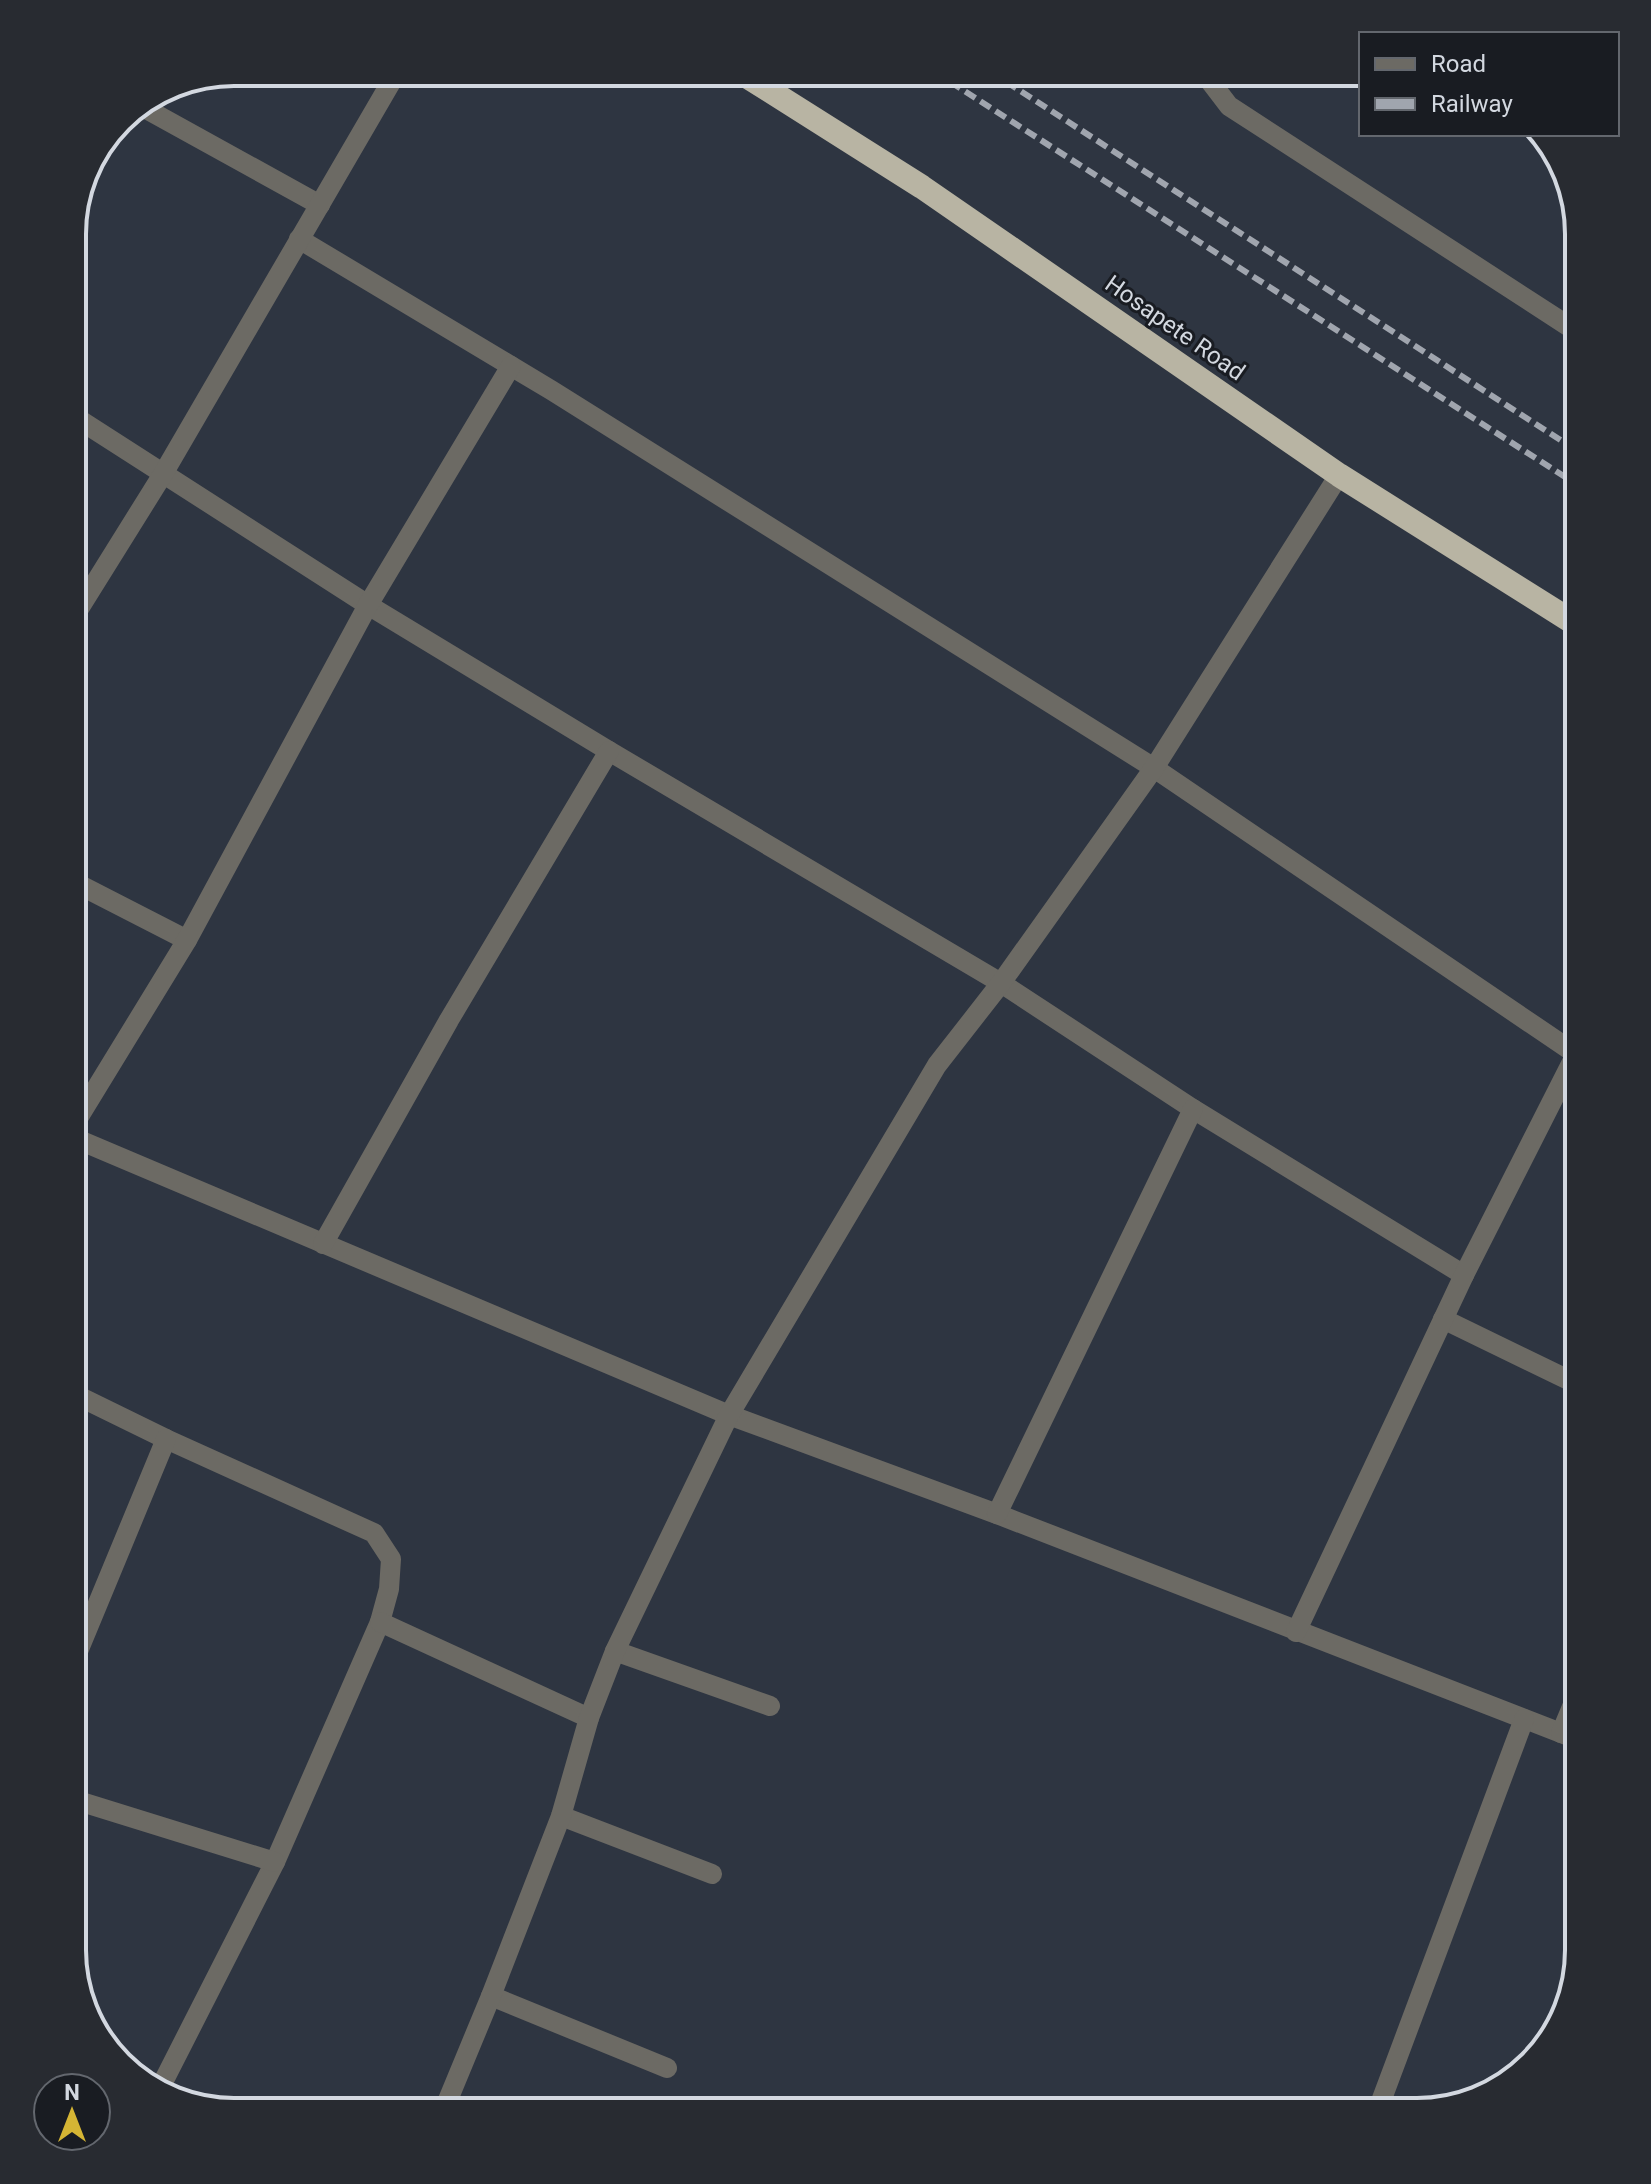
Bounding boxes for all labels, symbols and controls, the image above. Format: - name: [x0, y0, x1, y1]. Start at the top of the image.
- legend: [1359, 32, 1619, 136]
- text: Road: [1431, 50, 1486, 78]
- text: Railway: [1431, 90, 1513, 118]
- street label: Hosapete Road: [1100, 269, 1250, 387]
- north arrow: [32, 2072, 112, 2152]
- text: N: [64, 2080, 80, 2105]

